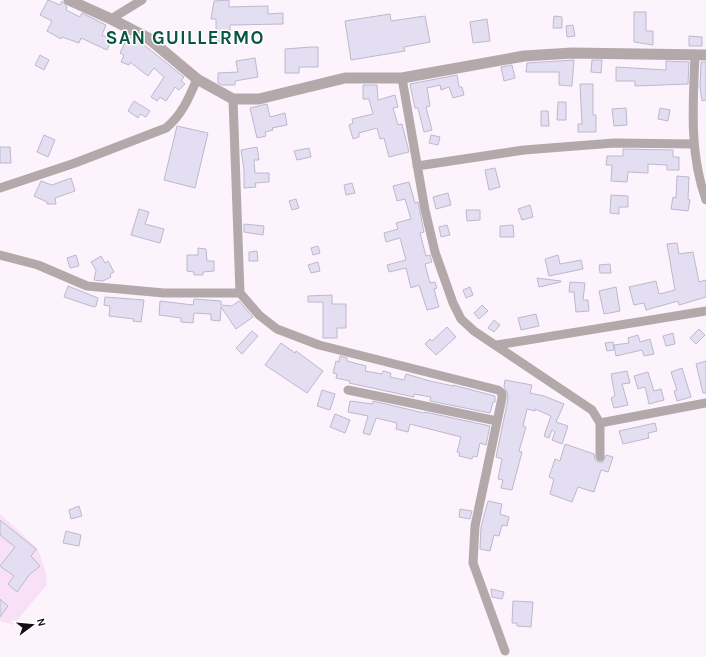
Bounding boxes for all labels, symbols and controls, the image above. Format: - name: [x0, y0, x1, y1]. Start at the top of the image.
- district label: SAN GUILLERMO: [106, 27, 264, 49]
- north arrow: [12, 605, 52, 645]
- text: N: [34, 617, 48, 628]

